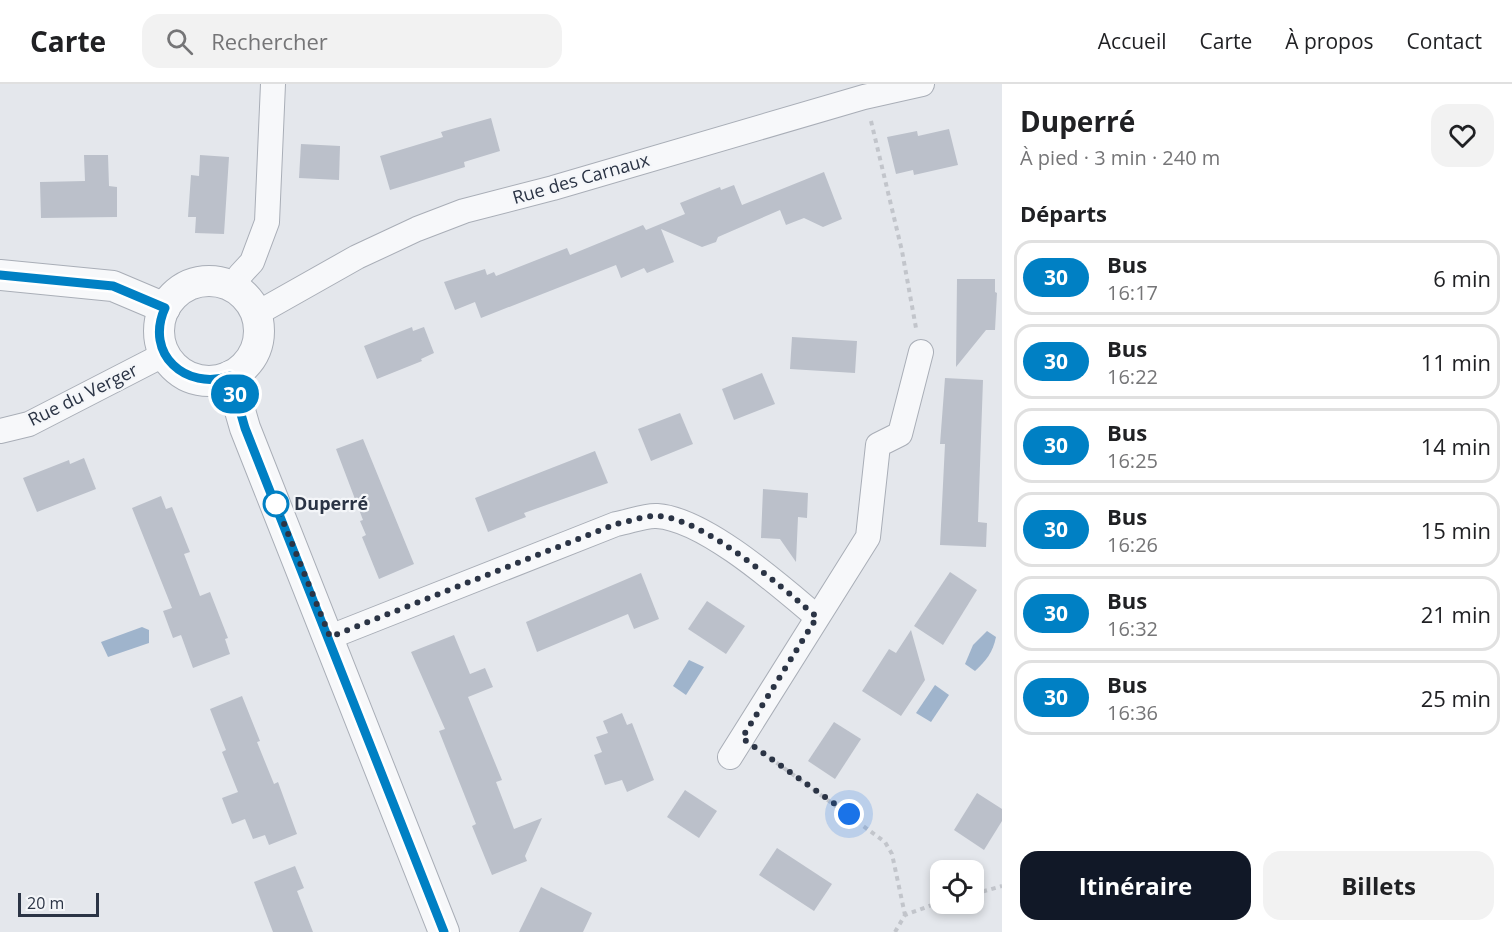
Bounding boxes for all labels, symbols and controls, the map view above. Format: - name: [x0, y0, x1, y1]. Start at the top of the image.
- search box: [142, 14, 562, 68]
- text: Carte: [30, 22, 106, 60]
- icon: search: [163, 25, 196, 58]
- text: Rechercher: [211, 26, 328, 56]
- text: Accueil: [1098, 27, 1166, 55]
- text: Carte: [1199, 27, 1252, 55]
- text: À propos: [1285, 27, 1374, 55]
- text: Contact: [1407, 27, 1482, 55]
- text: Duperré: [1020, 102, 1135, 140]
- button: heart: [1431, 104, 1494, 167]
- text: À pied · 3 min · 240 m: [1020, 144, 1220, 171]
- street label: Rue des Carnaux: [509, 147, 653, 209]
- text: Départs: [1020, 198, 1107, 228]
- text: Bus: [1107, 249, 1147, 279]
- text: 30: [1044, 263, 1068, 291]
- text: 6 min: [1433, 263, 1491, 293]
- text: 16:17: [1107, 279, 1158, 306]
- text: Bus: [1107, 333, 1147, 363]
- text: 30: [1044, 347, 1068, 375]
- text: 11 min: [1421, 347, 1491, 377]
- street label: Rue du Verger: [24, 357, 142, 431]
- text: 16:22: [1107, 363, 1158, 390]
- line badge: 30: [208, 374, 262, 414]
- text: 30: [223, 380, 247, 408]
- text: Bus: [1107, 417, 1147, 447]
- text: 30: [1044, 431, 1068, 459]
- text: 14 min: [1421, 431, 1491, 461]
- text: 16:25: [1107, 447, 1158, 474]
- marker: Duperré: [263, 491, 289, 517]
- place label: Duperré: [294, 491, 368, 515]
- text: Bus: [1107, 501, 1147, 531]
- text: 30: [1044, 515, 1068, 543]
- text: 15 min: [1421, 515, 1491, 545]
- text: 16:26: [1107, 531, 1158, 558]
- text: Bus: [1107, 585, 1147, 615]
- text: 30: [1044, 599, 1068, 627]
- text: 21 min: [1421, 599, 1491, 629]
- text: 16:32: [1107, 615, 1158, 642]
- text: Bus: [1107, 669, 1147, 699]
- text: 30: [1044, 683, 1068, 711]
- text: 25 min: [1421, 683, 1491, 713]
- text: 16:36: [1107, 699, 1158, 726]
- your location: [834, 799, 864, 829]
- button: Itinéraire: [1020, 851, 1251, 920]
- button: Billets: [1263, 851, 1494, 920]
- map controls: [930, 860, 984, 914]
- button: locate: [930, 860, 984, 914]
- scale bar: [18, 890, 99, 918]
- text: 20 m: [27, 892, 64, 914]

